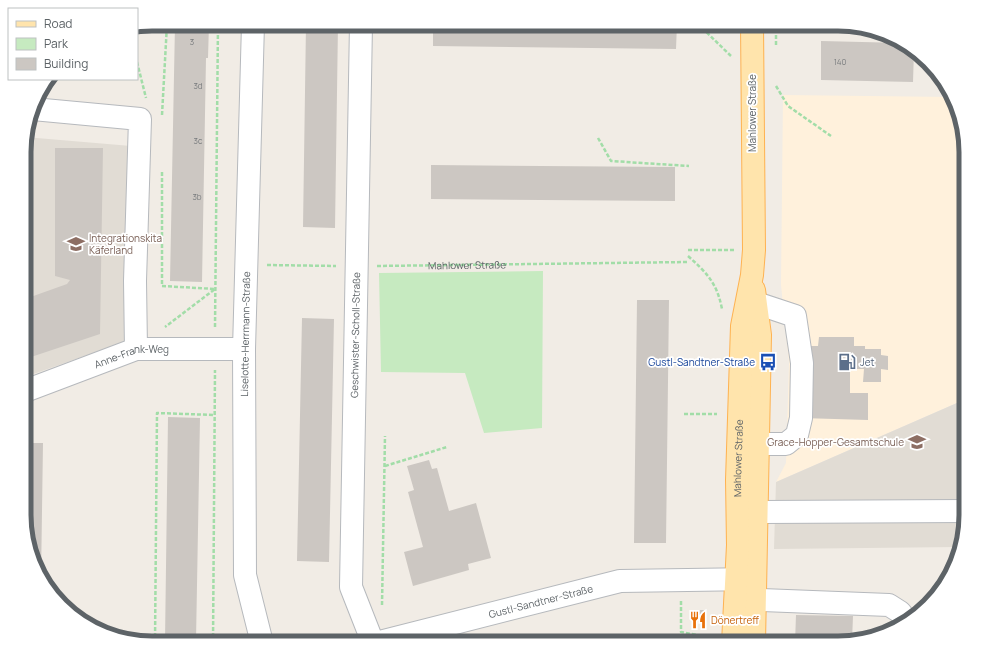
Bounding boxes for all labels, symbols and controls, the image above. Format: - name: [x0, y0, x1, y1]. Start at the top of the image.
- legend: [8, 8, 138, 80]
- text: Road: [44, 15, 72, 32]
- text: Park: [44, 35, 69, 52]
- house number: 3: [190, 36, 194, 47]
- text: Building: [44, 55, 88, 72]
- house number: 140: [834, 56, 846, 67]
- street label: Mahlower Straße: [745, 74, 759, 152]
- house number: 3d: [193, 80, 203, 91]
- house number: 3c: [194, 135, 203, 146]
- house number: 3b: [192, 191, 202, 202]
- place label: Integrationskita Käferland: [89, 231, 162, 257]
- school or university icon: Integrationskita Käferland: [66, 234, 86, 254]
- street label: Mahlower Straße: [428, 257, 506, 272]
- street label: Liselotte-Herrmann-Straße: [237, 271, 253, 397]
- street label: Geschwister-Scholl-Straße: [347, 272, 363, 398]
- street label: Anne-Frank-Weg: [92, 342, 169, 371]
- bus stop icon: Gustl-Sandtner-Straße: [758, 352, 778, 372]
- fuel station icon: Jet: [837, 352, 857, 372]
- place label: Gustl-Sandtner-Straße: [648, 355, 755, 369]
- place label: Jet: [860, 355, 875, 369]
- street label: Mahlower Straße: [730, 419, 746, 497]
- school or university icon: Grace-Hopper-Gesamtschule: [907, 432, 927, 452]
- place label: Grace-Hopper-Gesamtschule: [767, 435, 904, 449]
- street label: Gustl-Sandtner-Straße: [487, 581, 595, 621]
- restaurant icon: Dönertreff: [688, 610, 708, 630]
- place label: Dönertreff: [711, 613, 759, 627]

